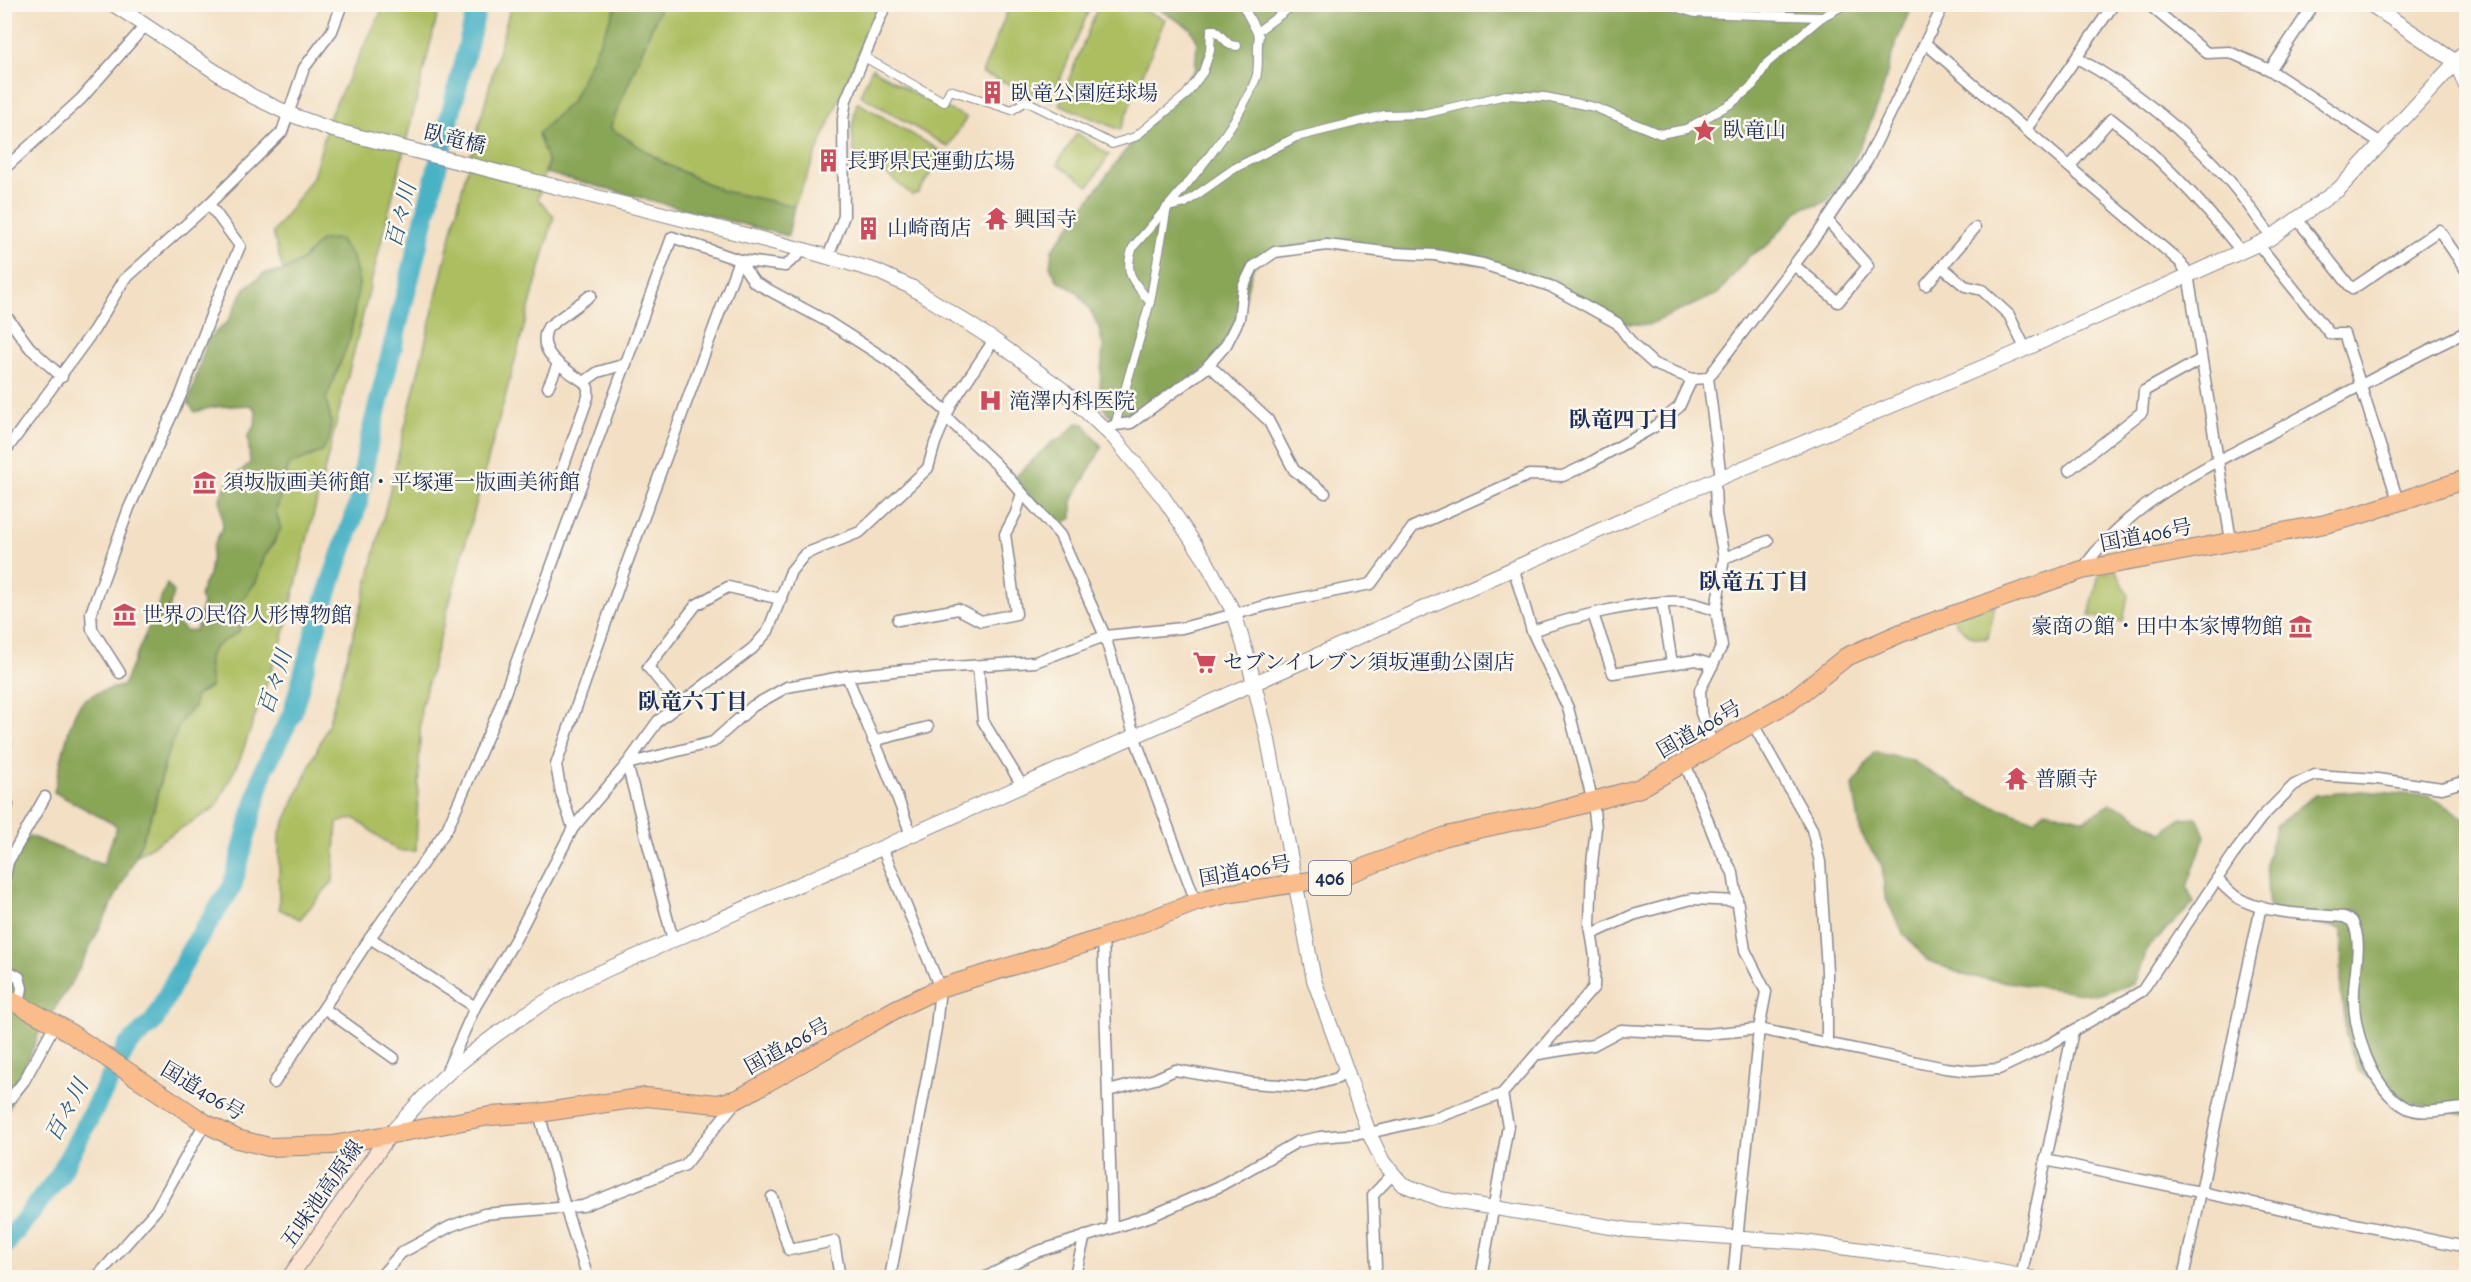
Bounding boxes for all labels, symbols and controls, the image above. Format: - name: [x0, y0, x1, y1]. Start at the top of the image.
- place label: 臥竜公園庭球場: [1011, 79, 1158, 107]
- building icon: 臥竜公園庭球場: [980, 80, 1006, 106]
- place label: 臥竜山: [1723, 116, 1786, 144]
- place icon: 臥竜山: [1692, 117, 1718, 143]
- street label: 臥竜橋: [421, 118, 489, 160]
- place label: 長野県民運動広場: [847, 147, 1015, 175]
- building icon: 長野県民運動広場: [816, 148, 842, 174]
- water label: 百々川: [378, 178, 424, 251]
- place label: 興国寺: [1014, 205, 1077, 233]
- temple icon: 興国寺: [983, 206, 1009, 232]
- place label: 山崎商店: [887, 214, 971, 242]
- building icon: 山崎商店: [856, 215, 882, 241]
- place label: 滝澤内科医院: [1009, 387, 1135, 415]
- hospital icon: 滝澤内科医院: [978, 388, 1004, 414]
- district label: 臥竜四丁目: [1569, 405, 1679, 435]
- place label: 須坂版画美術館・平塚運一版画美術館: [223, 468, 580, 496]
- museum icon: 須坂版画美術館・平塚運一版画美術館: [192, 469, 218, 495]
- street label: 国道406号: [2097, 512, 2195, 558]
- district label: 臥竜五丁目: [1699, 567, 1809, 597]
- place label: 世界の民俗人形博物館: [142, 601, 352, 629]
- museum icon: 世界の民俗人形博物館: [111, 602, 137, 628]
- place label: 豪商の館・田中本家博物館: [2031, 612, 2283, 640]
- museum icon: 豪商の館・田中本家博物館: [2288, 613, 2314, 639]
- water label: 百々川: [250, 644, 300, 718]
- place label: セブンイレブン須坂運動公園店: [1223, 648, 1514, 676]
- supermarket icon: セブンイレブン須坂運動公園店: [1192, 649, 1218, 675]
- district label: 臥竜六丁目: [638, 687, 748, 717]
- street label: 国道406号: [1652, 694, 1746, 764]
- place label: 普願寺: [2035, 765, 2098, 793]
- temple icon: 普願寺: [2004, 766, 2030, 792]
- street label: 国道406号: [1197, 849, 1293, 893]
- road number: 406: [1309, 861, 1351, 895]
- street label: 国道406号: [739, 1011, 835, 1081]
- street label: 国道406号: [156, 1055, 250, 1127]
- water label: 百々川: [38, 1073, 97, 1147]
- street label: 五味池高原線: [274, 1134, 370, 1254]

